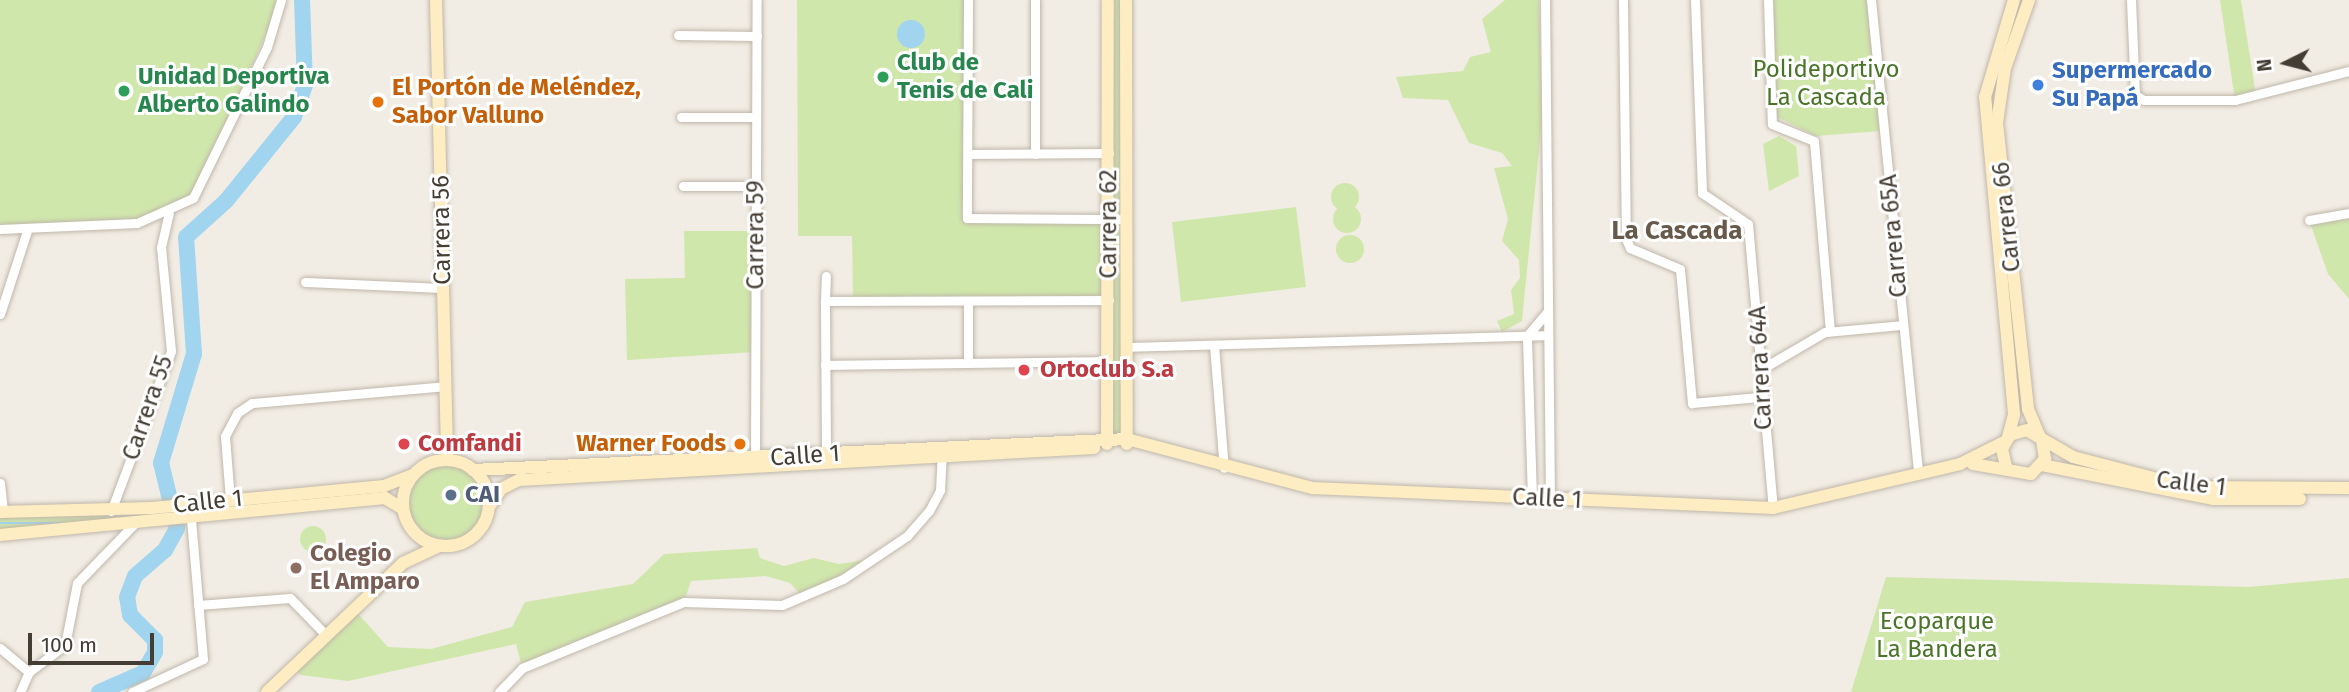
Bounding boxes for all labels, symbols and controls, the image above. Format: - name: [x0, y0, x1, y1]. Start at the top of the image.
- north arrow: [2251, 28, 2321, 98]
- place label: Club de Tenis de Cali: [897, 49, 1033, 105]
- park label: Polideportivo La Cascada: [1752, 56, 1900, 112]
- place label: Supermercado Su Papá: [2052, 57, 2212, 113]
- text: N: [2253, 58, 2277, 73]
- place label: Unidad Deportiva Alberto Galindo: [138, 63, 330, 119]
- marker: Club de Tenis de Cali: [875, 69, 891, 85]
- place label: El Portón de Meléndez, Sabor Valluno: [392, 74, 641, 130]
- marker: Supermercado Su Papá: [2030, 77, 2046, 93]
- marker: Unidad Deportiva Alberto Galindo: [116, 83, 132, 99]
- marker: El Portón de Meléndez, Sabor Valluno: [370, 94, 386, 110]
- street label: Carrera 66: [1987, 161, 2027, 273]
- street label: Carrera 62: [1095, 169, 1123, 279]
- street label: Carrera 65A: [1874, 173, 1914, 299]
- street label: Carrera 56: [427, 175, 457, 285]
- street label: Carrera 59: [742, 180, 770, 290]
- district label: La Cascada: [1611, 215, 1743, 247]
- street label: Carrera 64A: [1743, 305, 1779, 431]
- street label: Carrera 55: [117, 352, 179, 464]
- place label: Ortoclub S.a: [1040, 356, 1174, 384]
- marker: Ortoclub S.a: [1014, 360, 1034, 380]
- place label: Comfandi: [418, 430, 522, 458]
- place label: Warner Foods: [576, 430, 726, 458]
- marker: Comfandi: [396, 436, 412, 452]
- marker: Warner Foods: [732, 436, 748, 452]
- street label: Calle 1: [769, 439, 841, 473]
- street label: Calle 1: [2155, 465, 2227, 503]
- place label: CAI: [465, 481, 500, 509]
- street label: Calle 1: [1511, 483, 1583, 515]
- street label: Calle 1: [172, 484, 244, 520]
- marker: CAI: [443, 487, 459, 503]
- place label: Colegio El Amparo: [310, 540, 420, 596]
- marker: Colegio El Amparo: [288, 560, 304, 576]
- park label: Ecoparque La Bandera: [1876, 608, 1998, 664]
- scale bar: [32, 618, 158, 662]
- text: 100 m: [41, 632, 97, 658]

